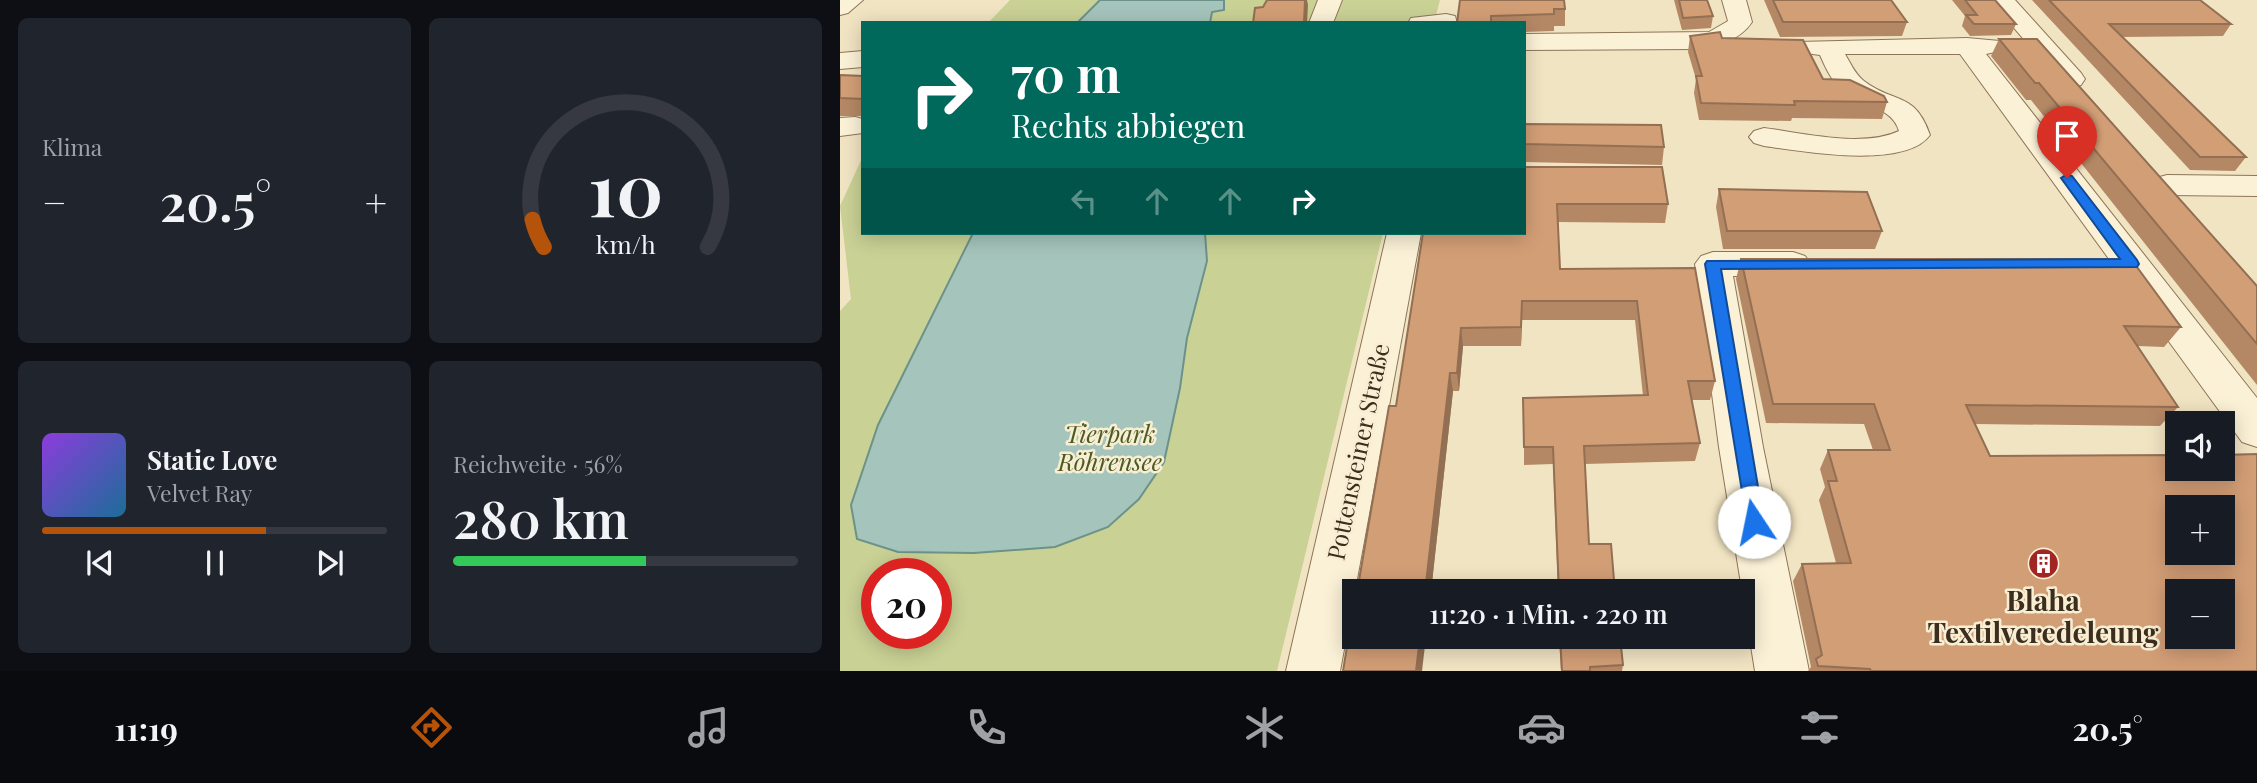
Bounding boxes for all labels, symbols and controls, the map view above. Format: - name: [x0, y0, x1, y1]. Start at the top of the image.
- text: 70 m: [1011, 40, 1121, 105]
- icon: right: [896, 49, 987, 140]
- text: Rechts abbiegen: [1011, 103, 1245, 146]
- pin: [2037, 106, 2097, 178]
- icon: arrive: [2048, 117, 2086, 155]
- text: Klima: [42, 131, 102, 162]
- text: 10: [588, 138, 663, 235]
- text: 20.5°: [160, 166, 272, 235]
- text: −: [42, 176, 67, 227]
- text: +: [365, 176, 387, 227]
- icon: left: [1065, 182, 1103, 220]
- icon: ahead: [1138, 182, 1176, 220]
- icon: ahead: [1211, 182, 1249, 220]
- icon: right: [1284, 182, 1322, 220]
- text: km/h: [596, 226, 656, 259]
- street label: Pottensteiner Straße: [1318, 340, 1396, 563]
- map controls: [2165, 411, 2235, 649]
- button: sound: [2165, 411, 2235, 481]
- park label: Tierpark Röhrensee: [1057, 417, 1162, 477]
- text: Static Love: [147, 442, 277, 477]
- text: Reichweite · 56%: [453, 448, 622, 479]
- text: Velvet Ray: [147, 477, 252, 508]
- text: 280 km: [453, 483, 629, 552]
- position arrow: [1717, 485, 1791, 559]
- button: +: [2165, 495, 2235, 565]
- icon: previous: [81, 544, 119, 582]
- icon: pause: [196, 544, 234, 582]
- icon: next: [311, 544, 349, 582]
- building icon: Blaha Textilveredeleung: [2026, 547, 2060, 581]
- speed limit sign: 20: [861, 558, 952, 649]
- button: −: [2165, 579, 2235, 649]
- place label: Blaha Textilveredeleung: [1927, 581, 2159, 650]
- text: 11:20 · 1 Min. · 220 m: [1429, 596, 1668, 631]
- icon: directions: [407, 703, 456, 752]
- icon: music: [684, 703, 733, 752]
- icon: phone: [962, 703, 1011, 752]
- icon: climate: [1240, 703, 1289, 752]
- icon: car: [1517, 703, 1566, 752]
- icon: filters: [1795, 703, 1844, 752]
- text: 11:19: [114, 706, 178, 749]
- text: 20.5°: [2073, 706, 2143, 749]

